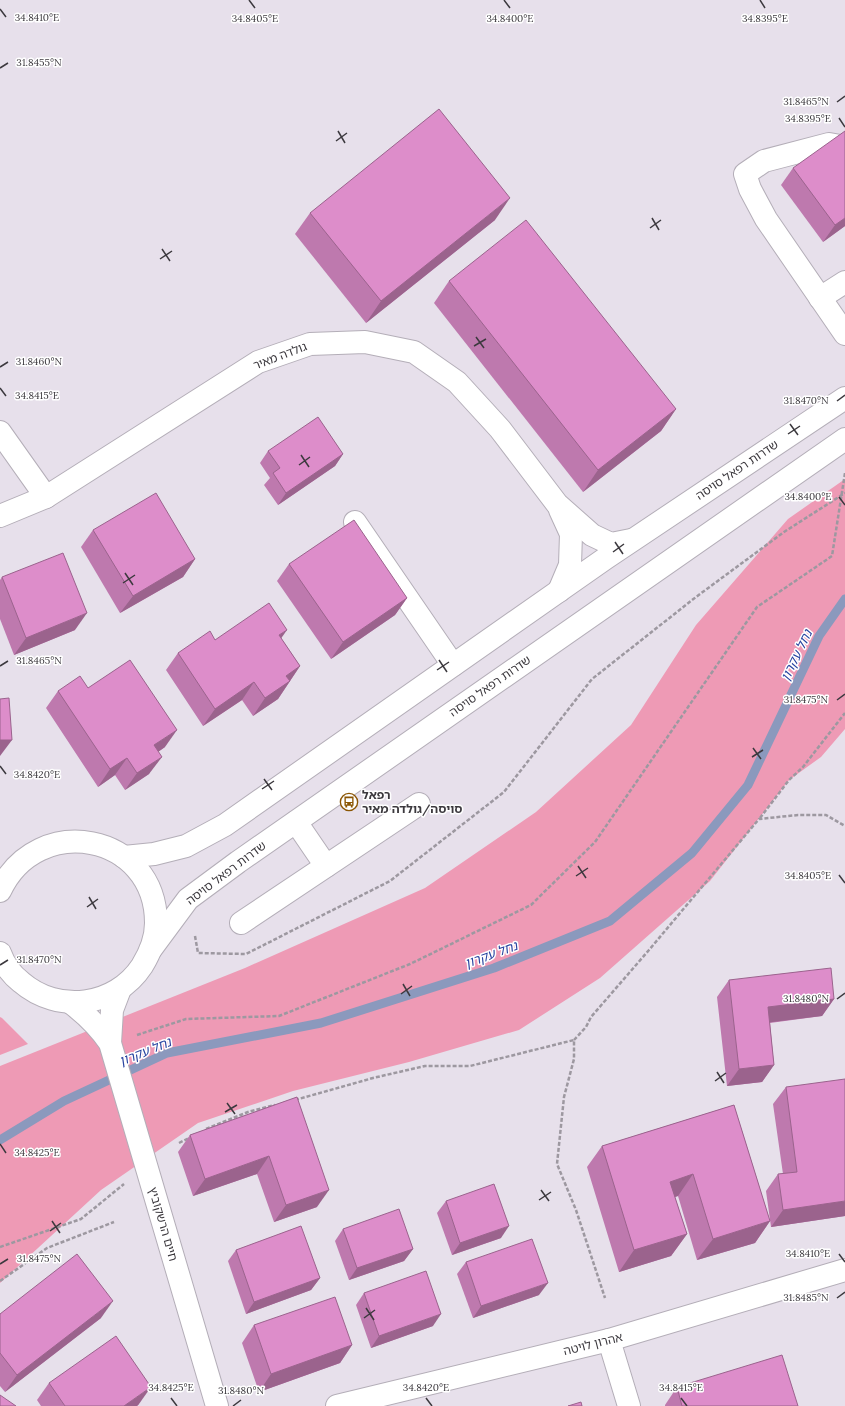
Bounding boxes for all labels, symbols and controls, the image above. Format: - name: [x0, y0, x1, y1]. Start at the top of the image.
- text: 34.8410°E: [15, 11, 59, 24]
- text: 34.8405°E: [232, 12, 278, 25]
- text: 34.8400°E: [486, 12, 534, 25]
- text: 34.8395°E: [742, 12, 788, 25]
- text: 31.8455°N: [16, 56, 62, 69]
- text: 31.8465°N: [783, 95, 829, 108]
- text: 34.8395°E: [785, 112, 831, 125]
- street label: גולדה מאיר: [251, 338, 309, 373]
- text: 31.8460°N: [16, 355, 63, 368]
- text: 34.8415°E: [15, 389, 59, 402]
- text: 31.8470°N: [783, 394, 829, 407]
- street label: שדרות רפאל סויסה: [693, 436, 781, 503]
- text: 34.8400°E: [784, 490, 832, 503]
- water label: נחל עקרון: [777, 626, 817, 683]
- street label: שדרות רפאל סויסה: [446, 652, 534, 719]
- text: 31.8465°N: [16, 654, 62, 667]
- text: 31.8475°N: [784, 693, 829, 706]
- text: 34.8420°E: [14, 768, 60, 781]
- place label: רפאל סויסה/גולדה מאיר: [362, 787, 462, 817]
- bus stop icon: רפאל סויסה/גולדה מאיר: [339, 792, 359, 812]
- street label: שדרות רפאל סויסה: [183, 838, 269, 908]
- text: 34.8405°E: [785, 869, 831, 882]
- water label: נחל עקרון: [463, 937, 521, 972]
- text: 31.8470°N: [16, 953, 62, 966]
- text: 31.8480°N: [783, 992, 829, 1005]
- water label: נחל עקרון: [117, 1033, 175, 1070]
- text: 34.8425°E: [14, 1146, 60, 1159]
- street label: חיים הרשקוביץ: [146, 1185, 181, 1263]
- text: 34.8410°E: [786, 1247, 830, 1260]
- text: 31.8475°N: [17, 1252, 62, 1265]
- text: 31.8485°N: [783, 1291, 829, 1304]
- street label: אהרון לויטה: [562, 1329, 624, 1358]
- text: 34.8425°E: [148, 1381, 194, 1394]
- text: 34.8420°E: [403, 1381, 449, 1394]
- text: 34.8415°E: [659, 1381, 703, 1394]
- text: 31.8480°N: [218, 1384, 264, 1397]

